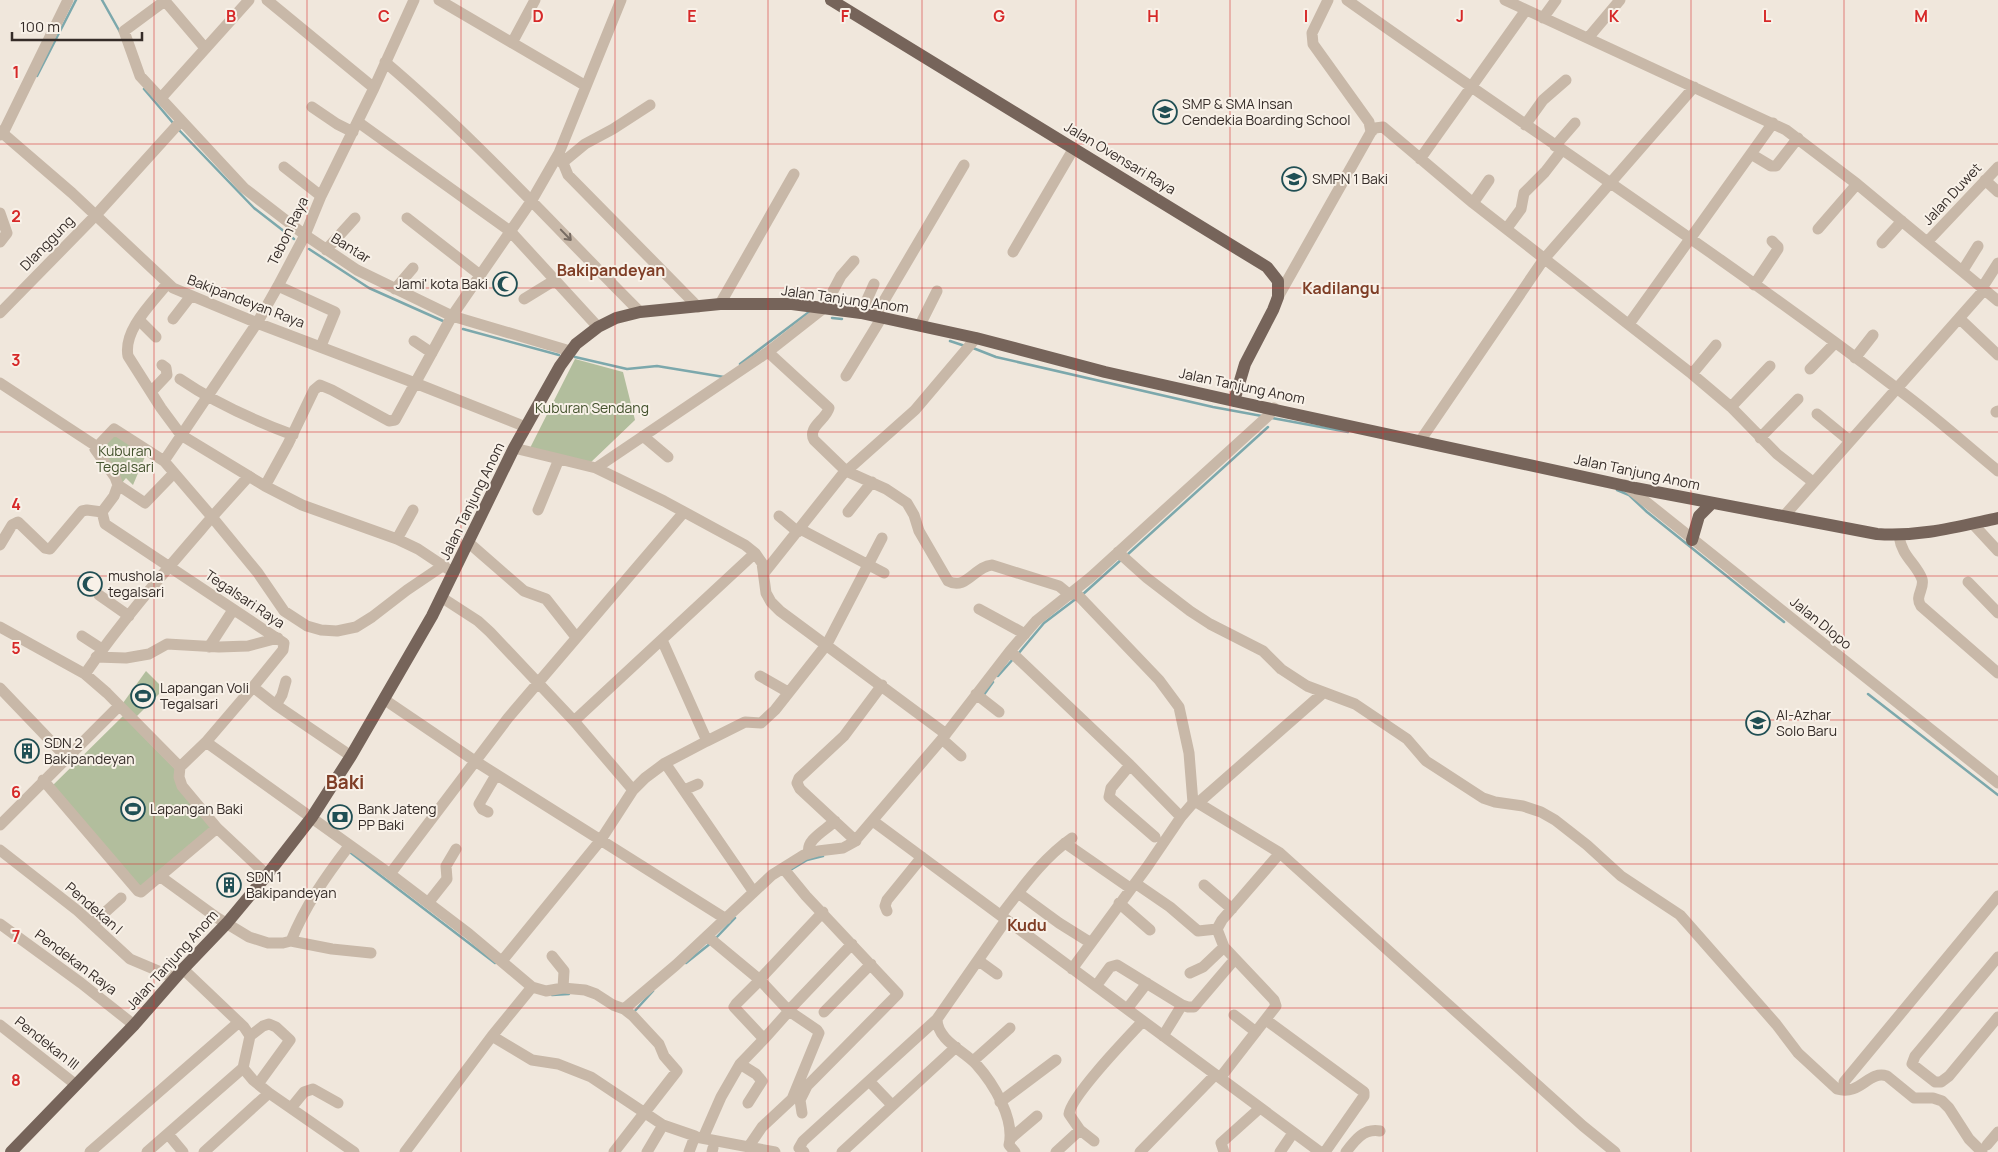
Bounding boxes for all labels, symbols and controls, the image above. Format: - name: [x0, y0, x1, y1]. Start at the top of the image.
- text: B: [226, 5, 236, 27]
- text: C: [378, 5, 390, 27]
- text: D: [532, 5, 544, 27]
- text: E: [687, 5, 697, 27]
- text: F: [841, 5, 850, 27]
- text: G: [993, 5, 1005, 27]
- text: H: [1147, 5, 1159, 27]
- text: I: [1304, 5, 1308, 27]
- text: J: [1456, 5, 1464, 27]
- text: K: [1609, 5, 1620, 27]
- text: L: [1763, 5, 1772, 27]
- text: M: [1914, 5, 1928, 27]
- scale bar: [12, 10, 142, 42]
- text: 100 m: [20, 16, 60, 37]
- text: 1: [12, 61, 20, 83]
- place label: SMP & SMA Insan Cendekia Boarding School: [1182, 94, 1351, 129]
- school or university icon: SMP & SMA Insan Cendekia Boarding School: [1152, 99, 1178, 125]
- street label: Jalan Ovensari Raya: [1061, 117, 1180, 198]
- street label: Jalan Duwet: [1918, 158, 1986, 229]
- school or university icon: SMPN 1 Baki: [1281, 166, 1307, 192]
- place label: SMPN 1 Baki: [1312, 169, 1388, 188]
- street label: Tebon Raya: [263, 193, 312, 268]
- text: 2: [11, 205, 21, 227]
- street label: Dlanggung: [15, 211, 78, 275]
- street label: Bantar: [328, 228, 375, 267]
- one-way arrow: [560, 229, 572, 241]
- district label: Bakipandeyan: [557, 259, 665, 281]
- street label: Bakipandeyan Raya: [185, 269, 308, 332]
- mosque icon: Jami' kota Baki: [492, 271, 518, 297]
- place label: Jami' kota Baki: [395, 274, 488, 293]
- district label: Kadilangu: [1302, 277, 1380, 299]
- street label: Jalan Tanjung Anom: [780, 280, 910, 317]
- text: 3: [11, 349, 21, 371]
- street label: Jalan Tanjung Anom: [1177, 363, 1307, 408]
- park label: Kuburan Sendang: [535, 398, 649, 417]
- street label: Jalan Tanjung Anom: [435, 439, 508, 563]
- park label: Kuburan Tegalsari: [96, 441, 154, 476]
- street label: Jalan Tanjung Anom: [1572, 449, 1702, 494]
- text: 4: [11, 493, 21, 515]
- street label: Tegalsari Raya: [202, 565, 289, 632]
- place label: mushola tegalsari: [108, 566, 164, 601]
- mosque icon: mushola tegalsari: [77, 571, 103, 597]
- street label: Jalan Dlopo: [1787, 592, 1856, 653]
- text: 5: [11, 637, 21, 659]
- place label: Lapangan Voli Tegalsari: [160, 678, 249, 713]
- sports icon: Lapangan Voli Tegalsari: [130, 683, 156, 709]
- place label: Al-Azhar Solo Baru: [1776, 705, 1837, 740]
- school or university icon: Al-Azhar Solo Baru: [1745, 710, 1771, 736]
- place label: SDN 2 Bakipandeyan: [44, 733, 134, 768]
- building icon: SDN 2 Bakipandeyan: [14, 738, 40, 764]
- district label: Baki: [326, 769, 364, 795]
- text: 6: [11, 781, 21, 803]
- sports icon: Lapangan Baki: [120, 796, 146, 822]
- place label: Lapangan Baki: [150, 799, 243, 818]
- place label: Bank Jateng PP Baki: [358, 799, 437, 834]
- bank icon: Bank Jateng PP Baki: [327, 804, 353, 830]
- place label: SDN 1 Bakipandeyan: [246, 867, 336, 902]
- building icon: SDN 1 Bakipandeyan: [216, 872, 242, 898]
- street label: Pendekan I: [62, 877, 127, 938]
- street label: Jalan Tanjung Anom: [122, 906, 222, 1014]
- district label: Kudu: [1007, 914, 1047, 936]
- text: 7: [12, 925, 20, 947]
- street label: Pendekan Raya: [31, 925, 121, 999]
- street label: Pendekan III: [11, 1011, 83, 1074]
- text: 8: [11, 1069, 21, 1091]

